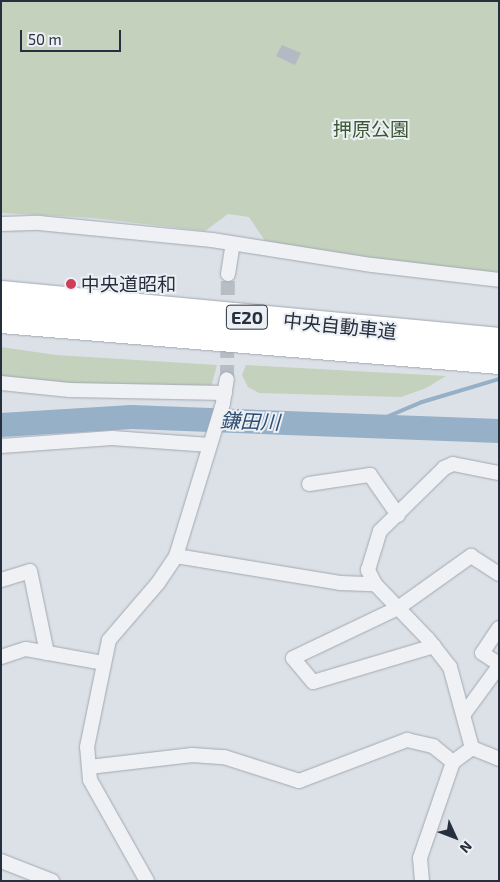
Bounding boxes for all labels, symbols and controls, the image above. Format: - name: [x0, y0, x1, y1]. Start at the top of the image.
- scale bar: [22, 20, 124, 52]
- text: 50 m: [28, 30, 62, 48]
- park label: 押原公園: [333, 118, 409, 140]
- place label: 中央道昭和: [81, 273, 176, 295]
- marker: 中央道昭和: [65, 278, 77, 290]
- road number: E20: [226, 302, 268, 332]
- street label: 中央自動車道: [282, 309, 398, 343]
- water label: 鎌田川: [220, 408, 280, 434]
- north arrow: [430, 812, 480, 862]
- text: N: [457, 838, 476, 857]

